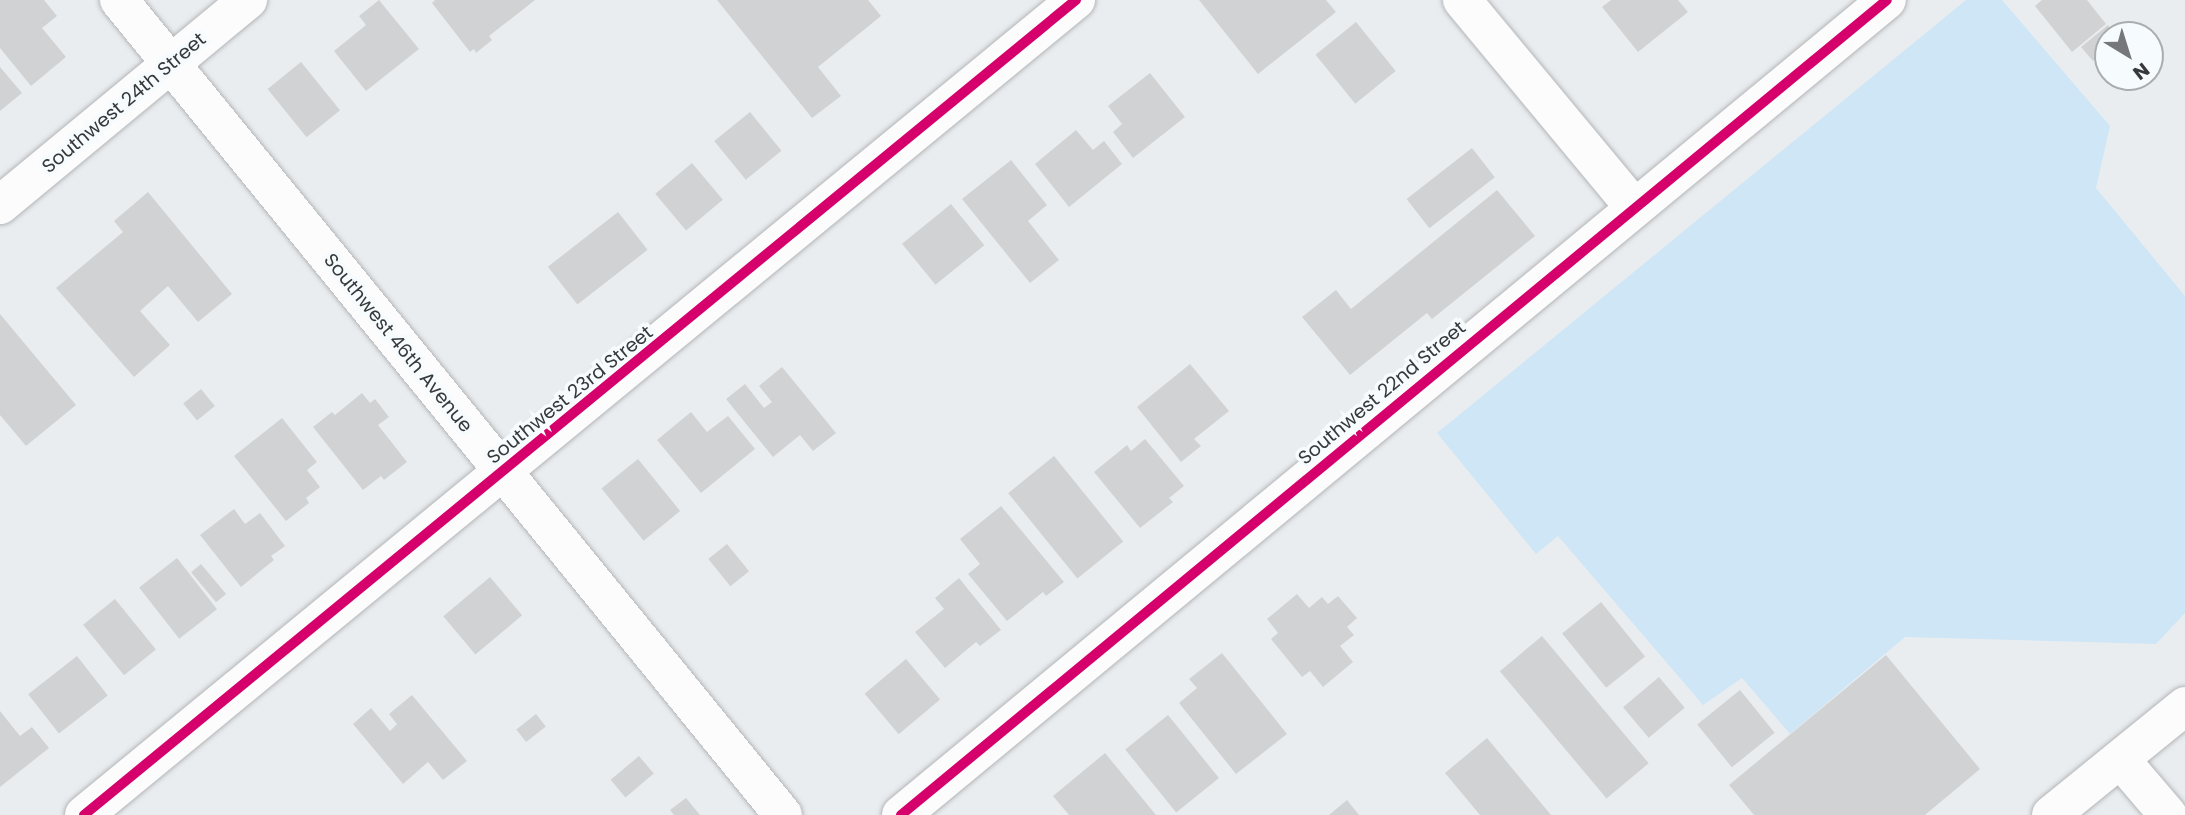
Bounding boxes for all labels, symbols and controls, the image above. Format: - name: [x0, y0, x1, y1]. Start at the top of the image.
- north arrow: [2094, 21, 2164, 91]
- street label: Southwest 24th Street: [38, 28, 210, 178]
- text: N: [2127, 56, 2155, 86]
- street label: Southwest 46th Avenue: [319, 249, 477, 437]
- street label: Southwest 22nd Street: [1294, 316, 1470, 470]
- street label: Southwest 23rd Street: [483, 321, 657, 469]

